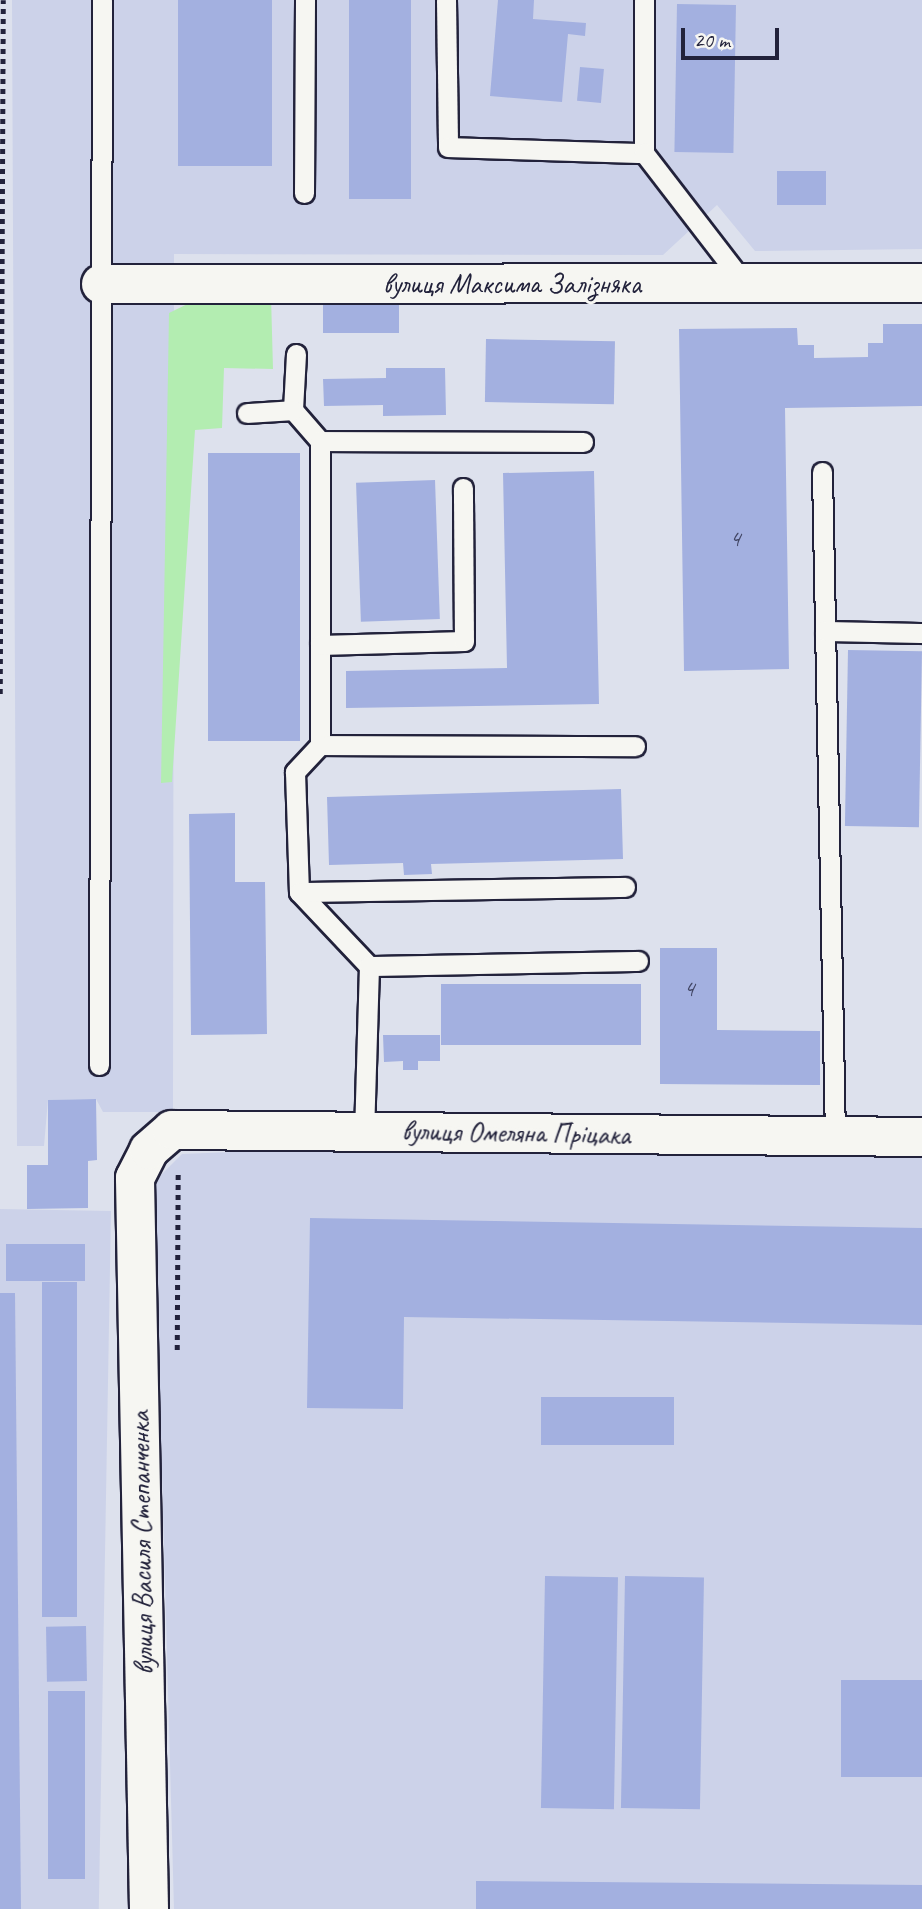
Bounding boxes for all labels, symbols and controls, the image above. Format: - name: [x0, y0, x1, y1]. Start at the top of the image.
- scale bar: [684, 14, 782, 58]
- text: 20 m: [694, 27, 730, 53]
- street label: вулиця Максима Залізняка: [383, 267, 641, 301]
- house number: 4: [730, 525, 740, 553]
- house number: 4: [684, 975, 694, 1003]
- street label: вулиця Омеляна Пріцака: [401, 1114, 631, 1152]
- street label: вулиця Василя Степанченка: [123, 1411, 161, 1675]

